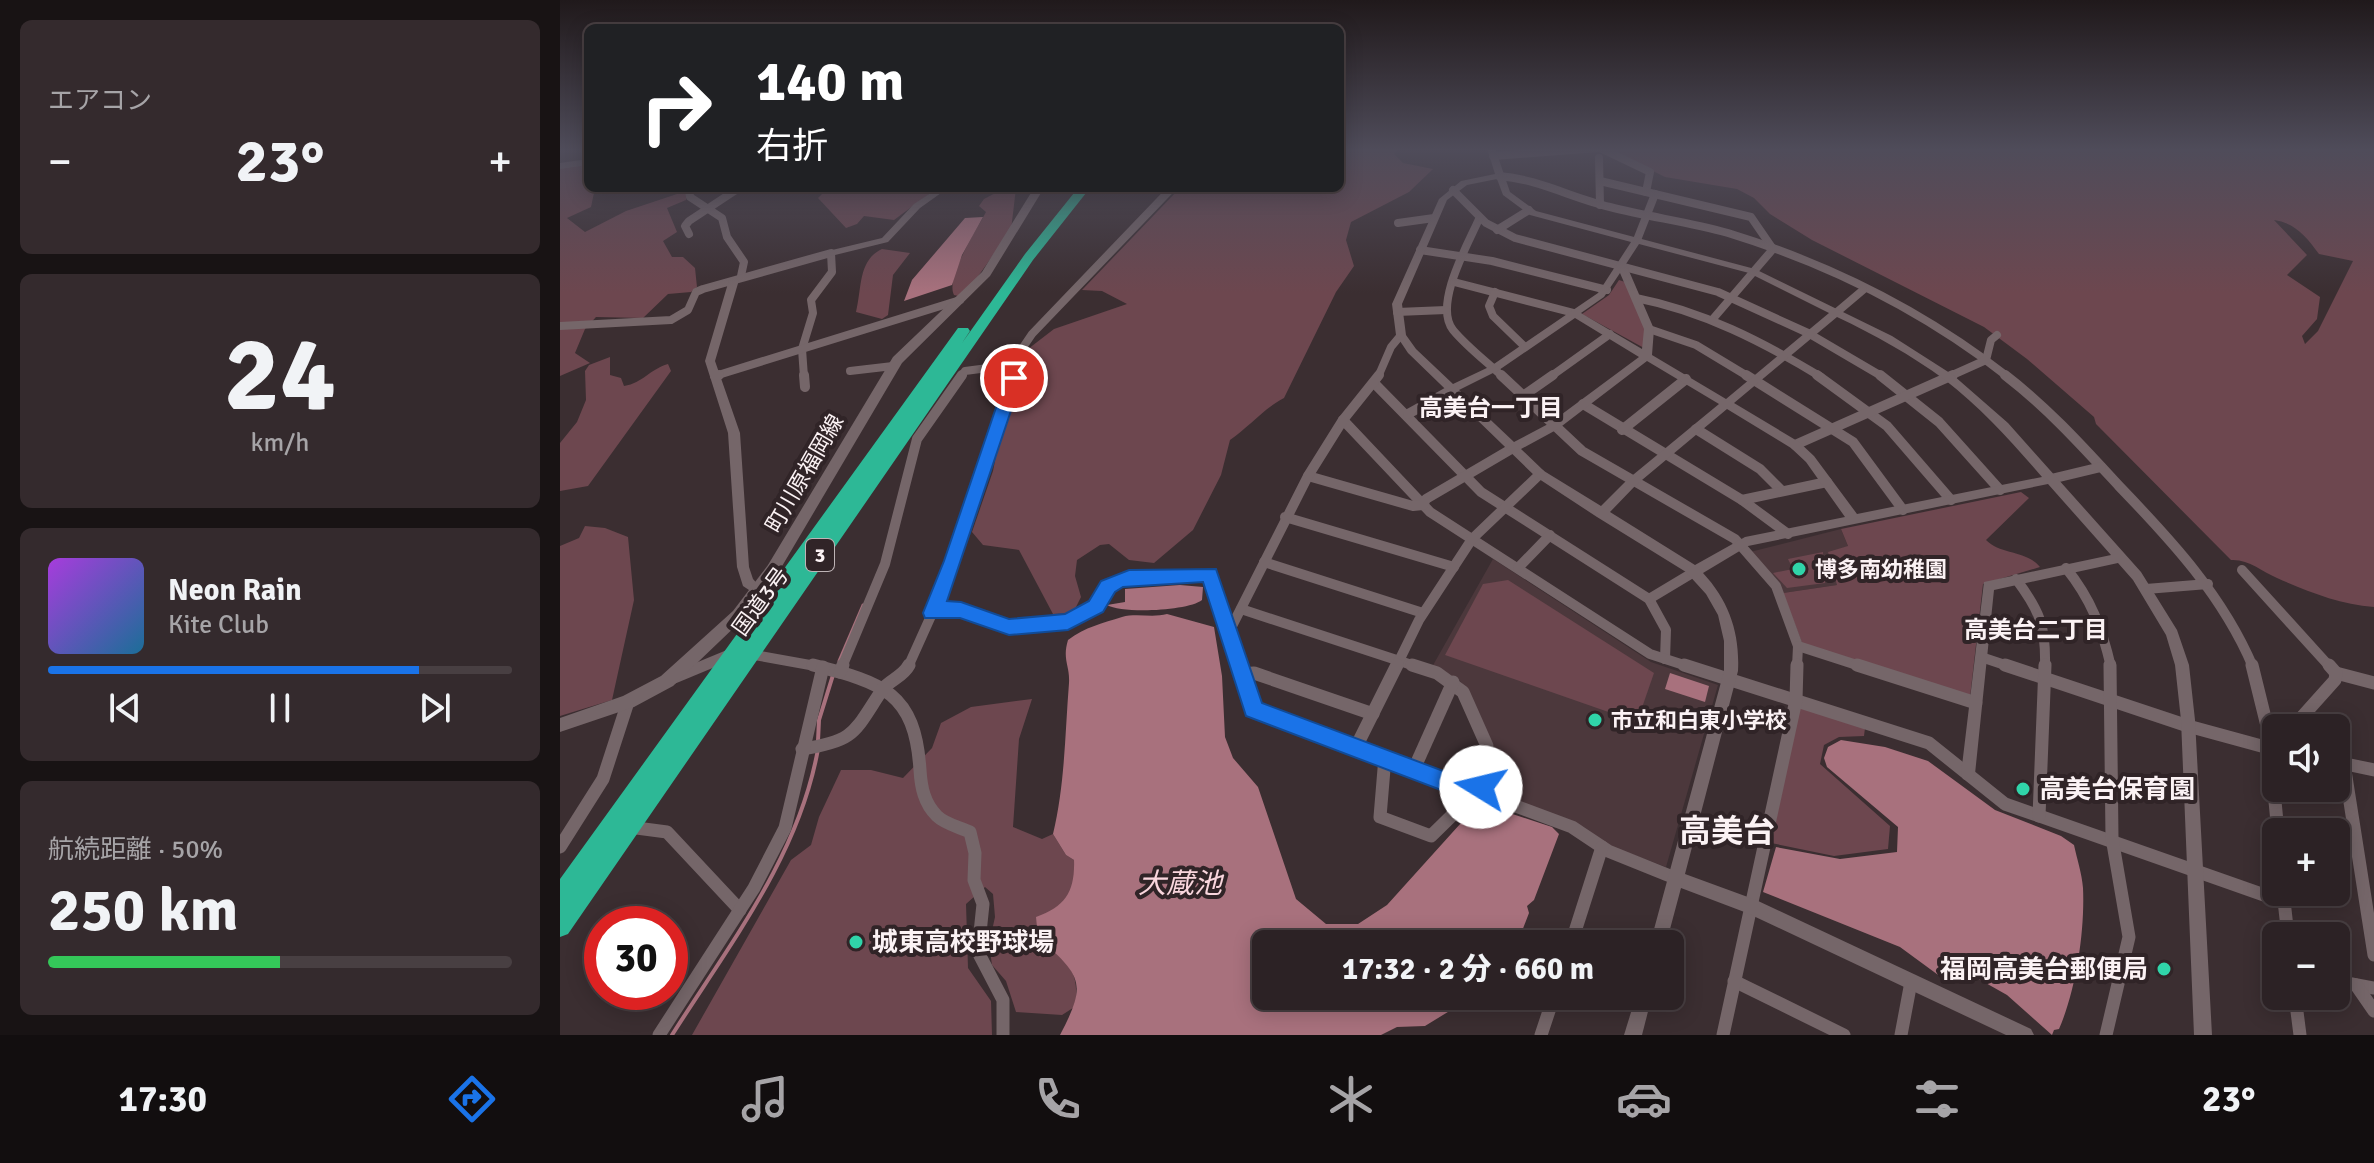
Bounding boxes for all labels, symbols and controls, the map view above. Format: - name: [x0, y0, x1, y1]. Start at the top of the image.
- text: 140 m: [756, 47, 904, 116]
- icon: right: [624, 56, 728, 160]
- text: エアコン: [48, 85, 152, 117]
- text: 右折: [756, 124, 828, 169]
- text: 23°: [236, 125, 324, 199]
- text: −: [48, 135, 72, 189]
- text: +: [488, 135, 512, 189]
- text: 24: [224, 311, 336, 439]
- pin: [980, 344, 1048, 412]
- icon: arrive: [992, 356, 1036, 400]
- district label: 高美台一丁目: [1419, 393, 1563, 423]
- street label: 町川原福岡線: [760, 409, 849, 537]
- text: km/h: [251, 427, 309, 459]
- road number: 3: [806, 539, 834, 571]
- place label: 博多南幼稚園: [1815, 556, 1947, 583]
- marker: 博多南幼稚園: [1790, 560, 1808, 578]
- street label: 国道3号: [727, 562, 794, 641]
- text: Neon Rain: [168, 572, 302, 609]
- text: Kite Club: [168, 609, 269, 641]
- district label: 高美台二丁目: [1964, 615, 2108, 645]
- icon: previous: [103, 686, 147, 730]
- icon: pause: [258, 686, 302, 730]
- icon: next: [413, 686, 457, 730]
- place label: 市立和白東小学校: [1611, 707, 1787, 734]
- marker: 市立和白東小学校: [1586, 711, 1604, 729]
- map controls: [2262, 714, 2350, 1010]
- button: sound: [2262, 714, 2350, 802]
- position arrow: [1439, 745, 1523, 829]
- place label: 高美台保育園: [2039, 774, 2195, 806]
- marker: 高美台保育園: [2014, 780, 2032, 798]
- district label: 高美台: [1679, 812, 1775, 851]
- button: +: [2262, 818, 2350, 906]
- text: 航続距離 · 50%: [48, 834, 223, 866]
- water label: 大蔵池: [1138, 867, 1225, 901]
- text: 250 km: [48, 874, 238, 948]
- speed limit sign: 30: [584, 906, 688, 1010]
- button: −: [2262, 922, 2350, 1010]
- place label: 城東高校野球場: [872, 927, 1054, 959]
- marker: 城東高校野球場: [847, 933, 865, 951]
- text: 17:32 · 2 分 · 660 m: [1342, 951, 1594, 988]
- place label: 福岡高美台郵便局: [1940, 954, 2148, 986]
- marker: 福岡高美台郵便局: [2155, 960, 2173, 978]
- icon: directions: [444, 1071, 500, 1127]
- icon: music: [737, 1071, 793, 1127]
- icon: phone: [1030, 1071, 1086, 1127]
- icon: climate: [1323, 1071, 1379, 1127]
- icon: car: [1616, 1071, 1672, 1127]
- icon: filters: [1909, 1071, 1965, 1127]
- text: 17:30: [119, 1077, 207, 1122]
- text: 23°: [2202, 1077, 2255, 1122]

